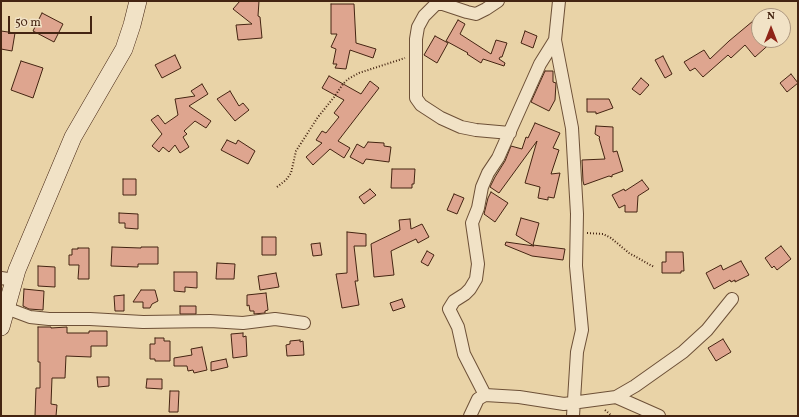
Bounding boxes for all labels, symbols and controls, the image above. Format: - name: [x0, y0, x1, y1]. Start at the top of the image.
- scale bar: [10, 8, 94, 34]
- north arrow: [751, 8, 791, 48]
- text: N: [767, 9, 775, 24]
- text: 50 m: [15, 15, 41, 31]

